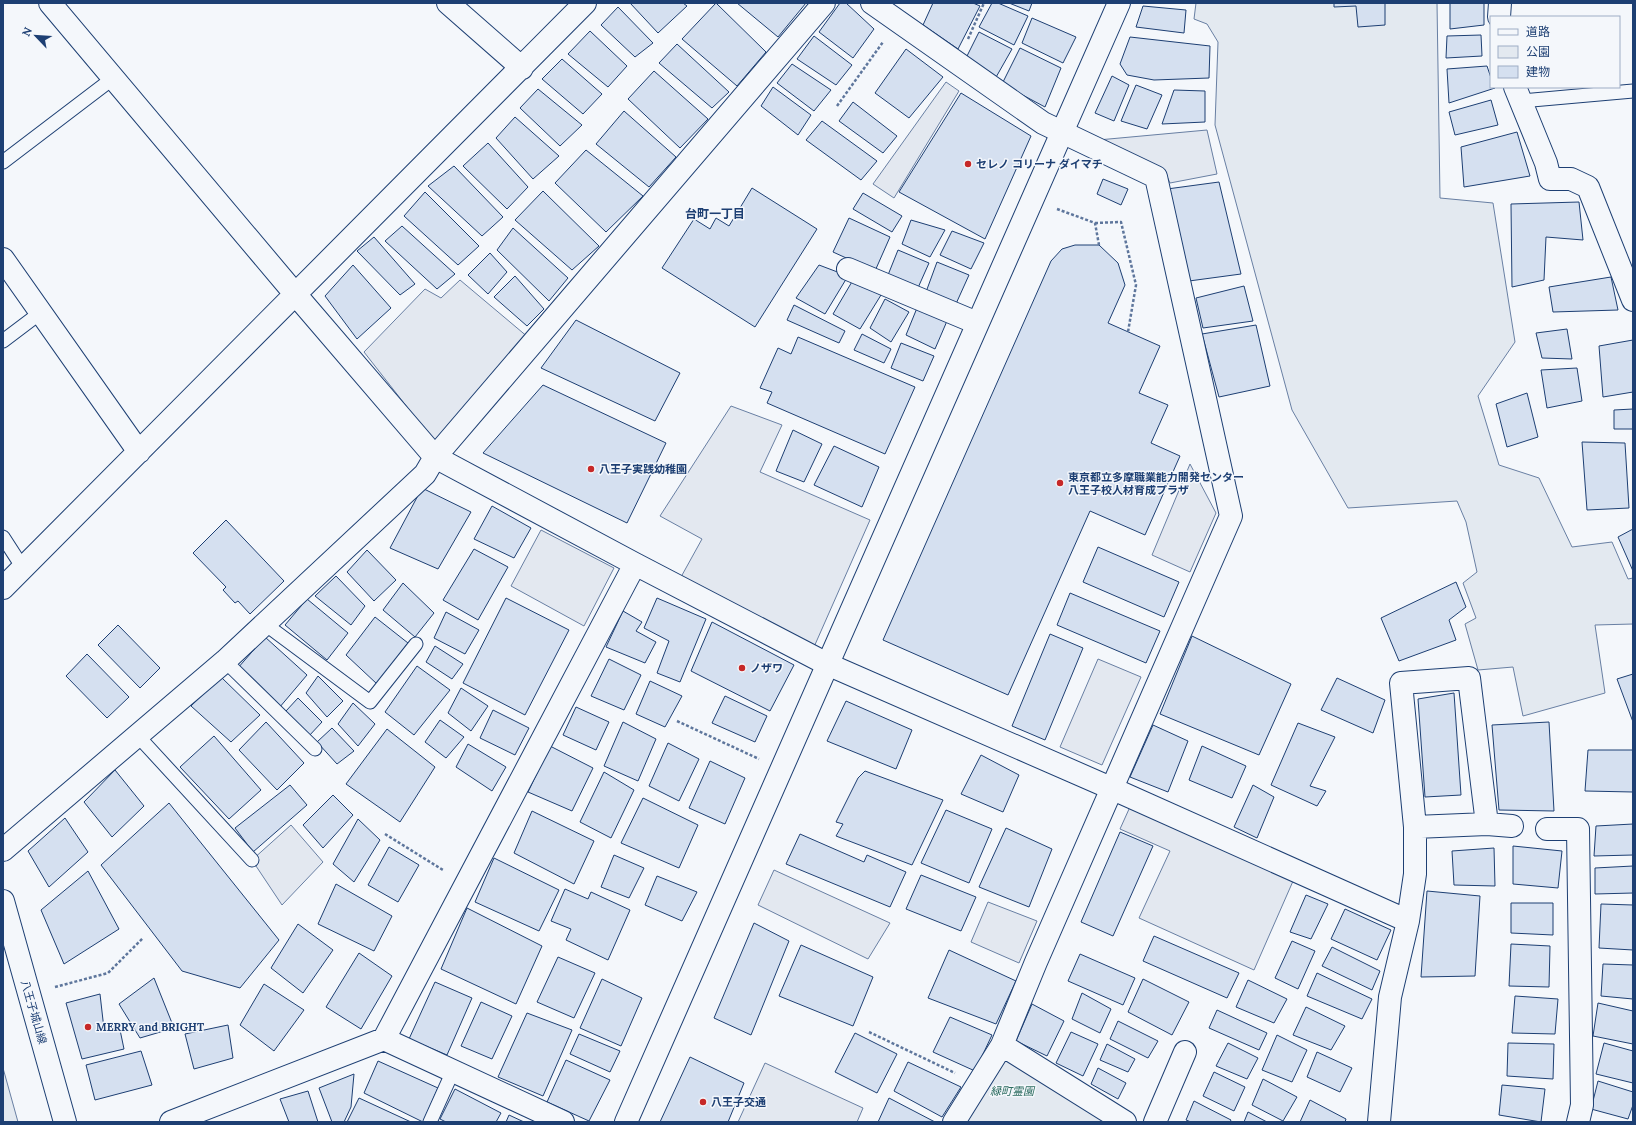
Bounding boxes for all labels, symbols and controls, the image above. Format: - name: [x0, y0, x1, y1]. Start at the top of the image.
- north arrow: [16, 16, 56, 56]
- legend: [1490, 16, 1620, 88]
- text: 道路: [1526, 24, 1550, 39]
- text: N: [19, 25, 35, 39]
- text: 公園: [1526, 44, 1550, 59]
- text: 建物: [1526, 64, 1550, 79]
- place label: セレノ コリーナ ダイマチ: [976, 157, 1103, 171]
- marker: セレノ コリーナ ダイマチ: [963, 159, 973, 169]
- district label: 台町一丁目: [685, 206, 745, 221]
- place label: 八王子実践幼稚園: [599, 462, 687, 476]
- marker: 八王子実践幼稚園: [586, 464, 596, 474]
- place label: 東京都立多摩職業能力開発センター 八王子校人材育成プラザ: [1068, 470, 1244, 497]
- marker: 東京都立多摩職業能力開発センター 八王子校人材育成プラザ: [1055, 478, 1065, 488]
- place label: ノザワ: [750, 661, 783, 675]
- marker: ノザワ: [737, 663, 747, 673]
- street label: 八王子城山線: [18, 978, 50, 1046]
- place label: MERRY and BRIGHT: [96, 1020, 204, 1034]
- marker: MERRY and BRIGHT: [83, 1022, 93, 1032]
- park label: 緑町霊園: [990, 1084, 1036, 1098]
- place label: 八王子交通: [711, 1095, 766, 1109]
- marker: 八王子交通: [698, 1097, 708, 1107]

